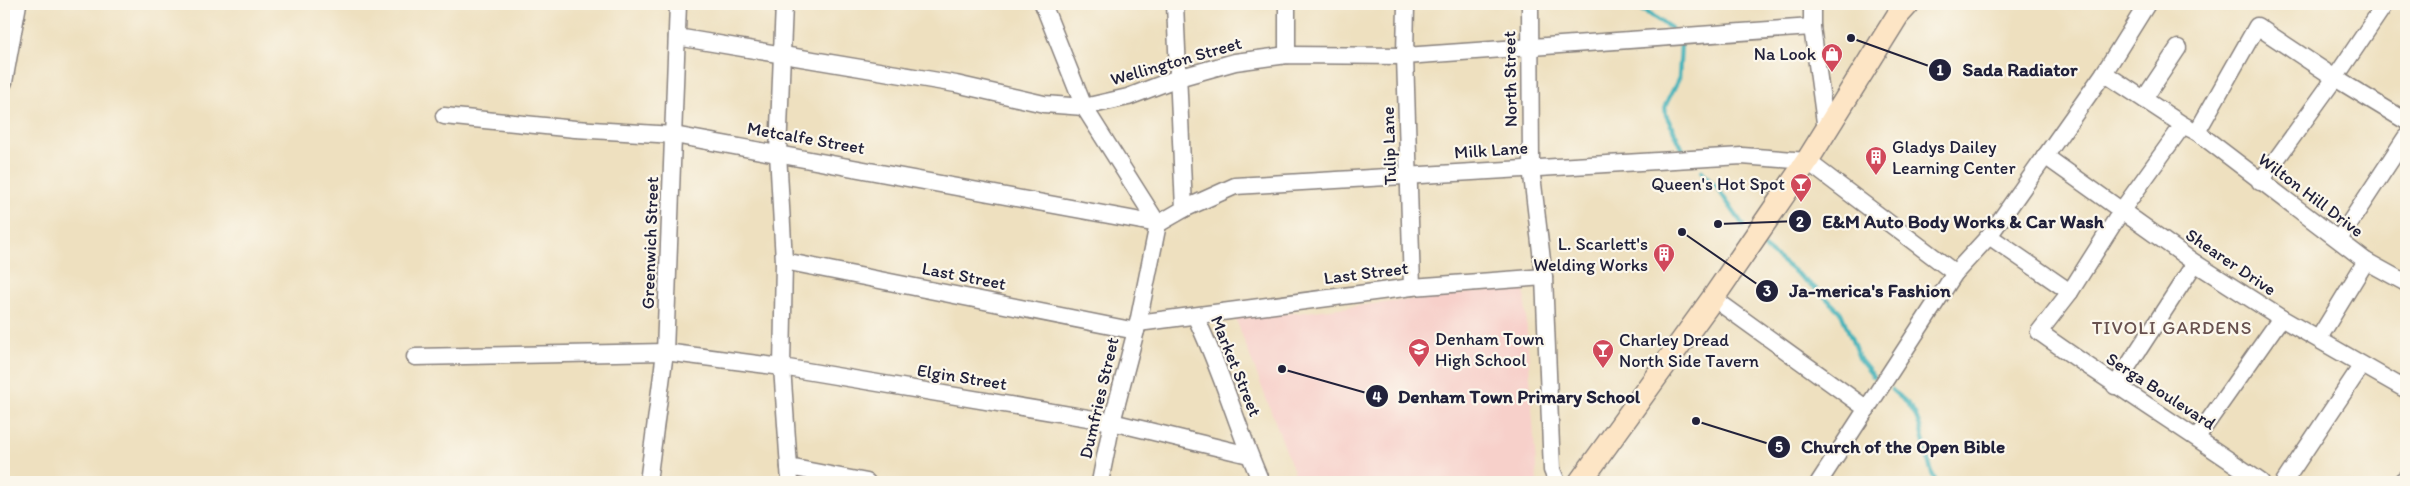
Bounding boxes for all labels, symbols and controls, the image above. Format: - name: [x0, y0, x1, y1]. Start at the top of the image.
- street label: North Street: [1498, 30, 1522, 127]
- street label: Wellington Street: [1108, 32, 1244, 90]
- shop icon: Na Look: [1820, 42, 1844, 73]
- place label: Na Look: [1754, 43, 1817, 65]
- callout: Sada Radiator: [1927, 53, 2088, 87]
- text: Sada Radiator: [1962, 58, 2078, 81]
- text: 1: [1937, 61, 1944, 79]
- street label: Tulip Lane: [1377, 106, 1401, 186]
- street label: Metcalfe Street: [745, 117, 867, 159]
- street label: Milk Lane: [1453, 136, 1529, 164]
- place label: Gladys Dailey Learning Center: [1892, 136, 2016, 179]
- building icon: Gladys Dailey Learning Center: [1864, 145, 1888, 176]
- street label: Wilton Hill Drive: [2254, 148, 2368, 242]
- bar icon: Queen's Hot Spot: [1789, 172, 1813, 203]
- place label: Queen's Hot Spot: [1651, 173, 1785, 195]
- street label: Greenwich Street: [637, 176, 663, 310]
- callout: E&M Auto Body Works & Car Wash: [1788, 204, 2113, 238]
- text: E&M Auto Body Works & Car Wash: [1822, 210, 2105, 233]
- text: 2: [1796, 213, 1804, 231]
- street label: Shearer Drive: [2182, 224, 2280, 300]
- place label: L. Scarlett's Welding Works: [1533, 233, 1648, 276]
- building icon: L. Scarlett's Welding Works: [1652, 242, 1676, 273]
- street label: Last Street: [920, 257, 1008, 295]
- street label: Last Street: [1322, 257, 1410, 289]
- callout: Ja-merica's Fashion: [1755, 274, 1961, 308]
- text: Ja-merica's Fashion: [1788, 279, 1951, 302]
- text: 3: [1763, 282, 1771, 300]
- street label: Market Street: [1206, 312, 1266, 420]
- district label: TIVOLI GARDENS: [2092, 316, 2252, 339]
- place label: Denham Town High School: [1435, 328, 1544, 371]
- place label: Charley Dread North Side Tavern: [1619, 329, 1759, 372]
- street label: Dumfries Street: [1074, 335, 1124, 461]
- school or university icon: Denham Town High School: [1407, 337, 1431, 368]
- bar icon: Charley Dread North Side Tavern: [1591, 338, 1615, 369]
- street label: Serga Boulevard: [2102, 347, 2220, 435]
- street label: Elgin Street: [915, 359, 1009, 395]
- callout: Denham Town Primary School: [1364, 379, 1650, 413]
- text: Denham Town Primary School: [1398, 385, 1641, 408]
- text: 4: [1372, 388, 1382, 406]
- callout: Church of the Open Bible: [1766, 430, 2015, 464]
- text: Church of the Open Bible: [1801, 435, 2005, 458]
- text: 5: [1775, 438, 1783, 456]

